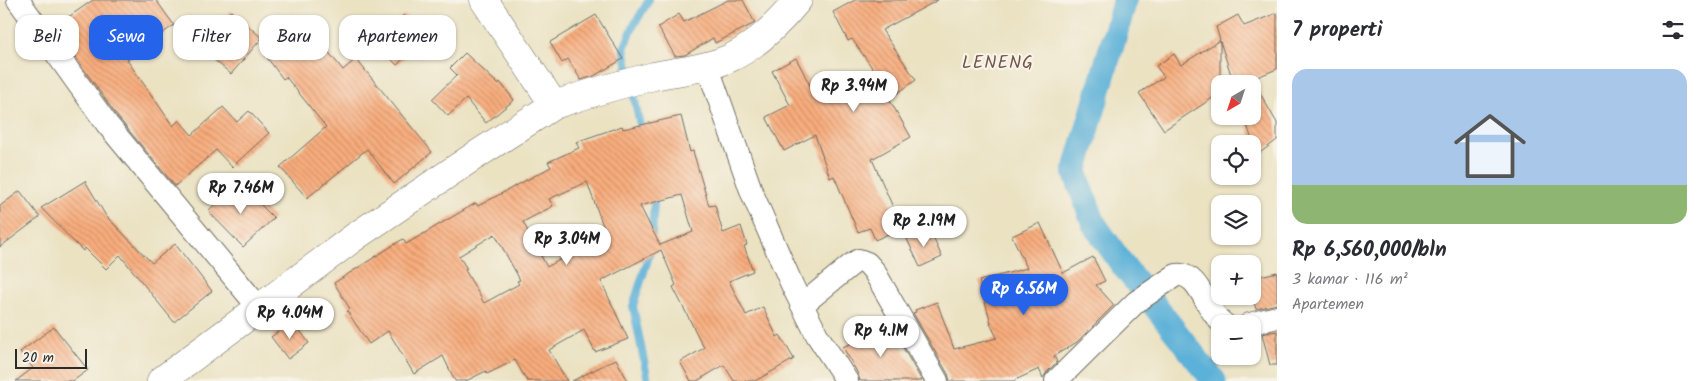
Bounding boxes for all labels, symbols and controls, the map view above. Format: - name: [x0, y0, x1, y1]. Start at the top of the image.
- text: 7 properti: [1292, 14, 1383, 47]
- chip: Beli: [15, 15, 79, 60]
- chip: Sewa: [89, 15, 163, 60]
- chip: Filter: [173, 15, 249, 60]
- chip: Baru: [259, 15, 329, 60]
- chip: Apartemen: [339, 15, 456, 60]
- icon: filters: [1659, 16, 1687, 44]
- district label: LENENG: [962, 49, 1034, 78]
- pin: Rp 3.94M: [802, 70, 906, 113]
- text: Rp 3.94M: [821, 74, 887, 99]
- north arrow: [1211, 75, 1261, 125]
- map controls: [1211, 75, 1261, 365]
- icon: home: [1445, 101, 1535, 191]
- button: locate: [1211, 135, 1261, 185]
- pin: Rp 7.46M: [189, 172, 293, 215]
- text: Rp 7.46M: [208, 176, 274, 201]
- button: layers: [1211, 195, 1261, 245]
- pin: Rp 2.19M: [872, 206, 976, 248]
- text: Rp 2.19M: [893, 209, 955, 234]
- pin: Rp 3.04M: [515, 224, 619, 266]
- text: Rp 3.04M: [534, 227, 600, 252]
- text: Rp 6,560,000/bln: [1292, 234, 1447, 267]
- button: +: [1211, 255, 1261, 305]
- text: 3 kamar · 116 m²: [1292, 267, 1408, 292]
- pin: Rp 6.56M: [972, 274, 1076, 316]
- text: Rp 6.56M: [991, 277, 1057, 302]
- text: Apartemen: [1292, 292, 1364, 317]
- pin: Rp 4.04M: [238, 298, 342, 340]
- text: Rp 4.04M: [257, 301, 323, 326]
- button: −: [1211, 315, 1261, 365]
- pin: Rp 4.1M: [835, 316, 927, 358]
- text: Rp 4.1M: [854, 319, 908, 344]
- scale bar: [15, 346, 88, 369]
- text: 20 m: [22, 347, 54, 369]

